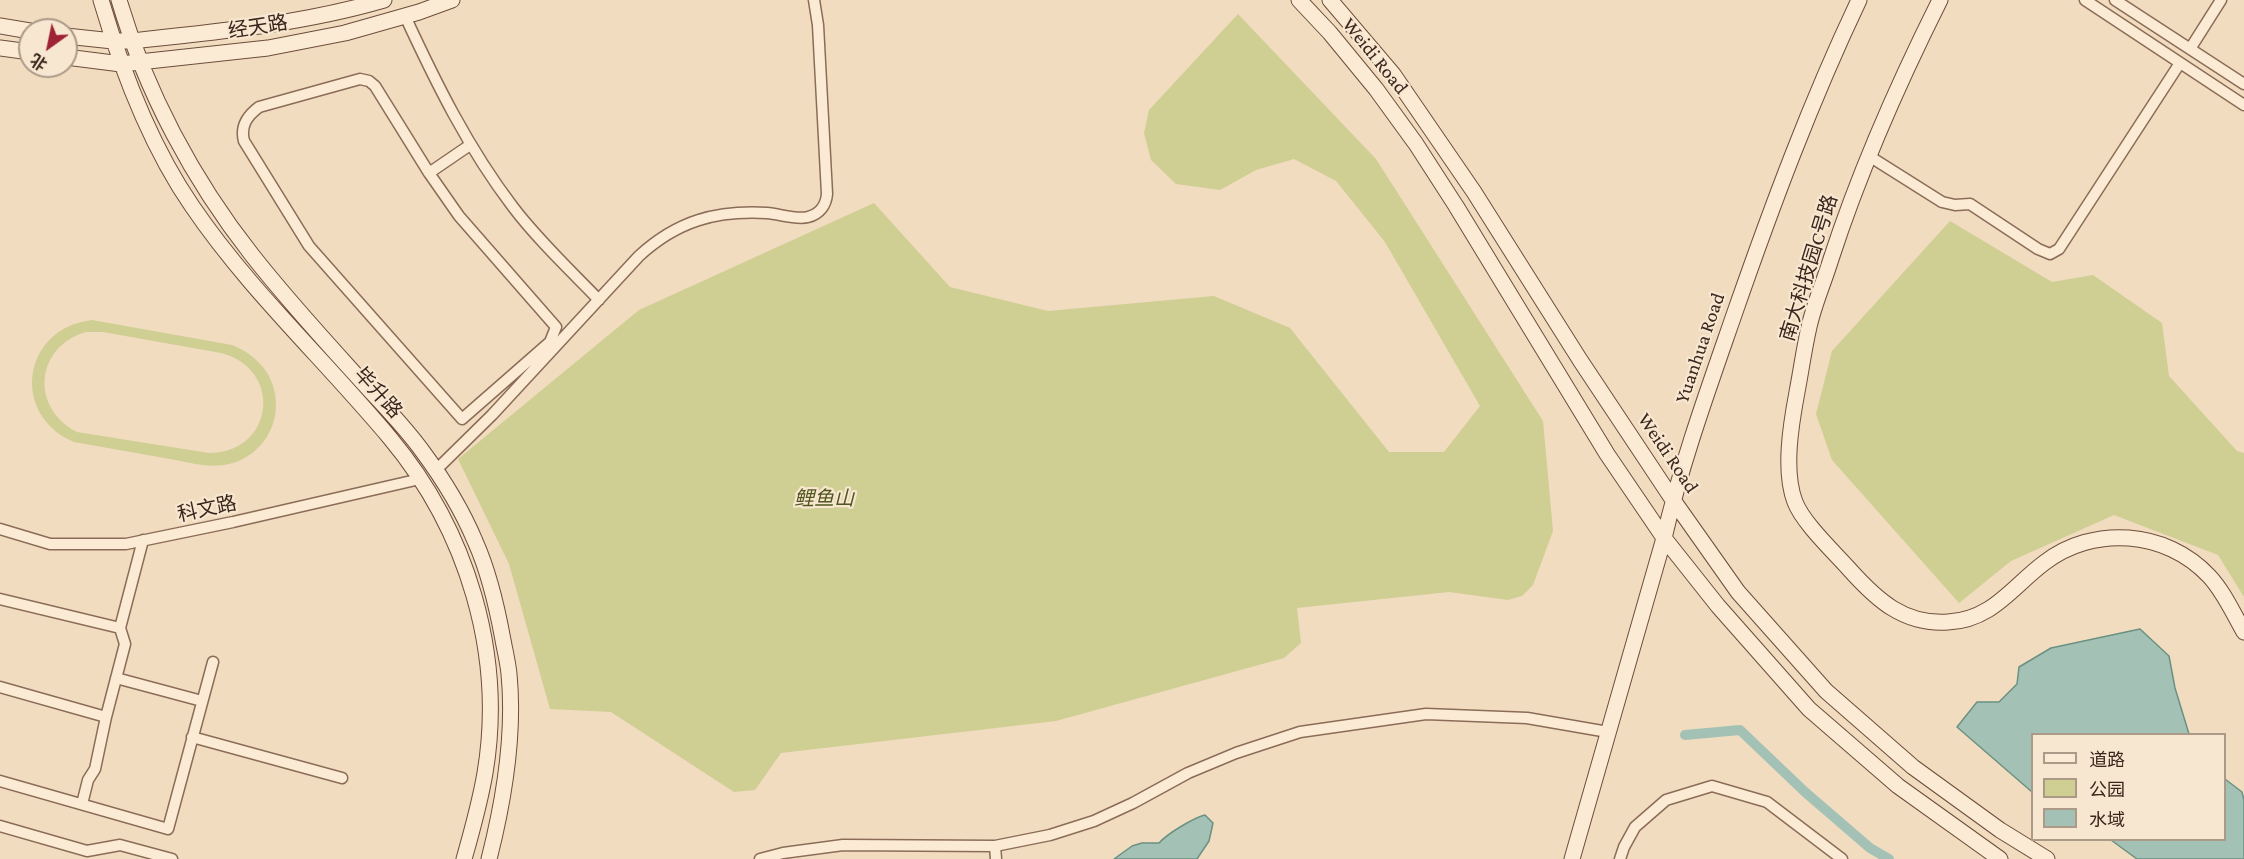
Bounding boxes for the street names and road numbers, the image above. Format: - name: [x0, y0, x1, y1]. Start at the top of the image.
- street label: 经天路: [226, 10, 290, 44]
- street label: Weidi Road: [1337, 13, 1413, 99]
- street label: 南大科技园C号路: [1775, 192, 1843, 344]
- street label: Yuanhua Road: [1670, 290, 1730, 406]
- street label: 毕升路: [349, 363, 407, 423]
- street label: Weidi Road: [1632, 408, 1704, 498]
- street label: 科文路: [175, 491, 239, 527]

